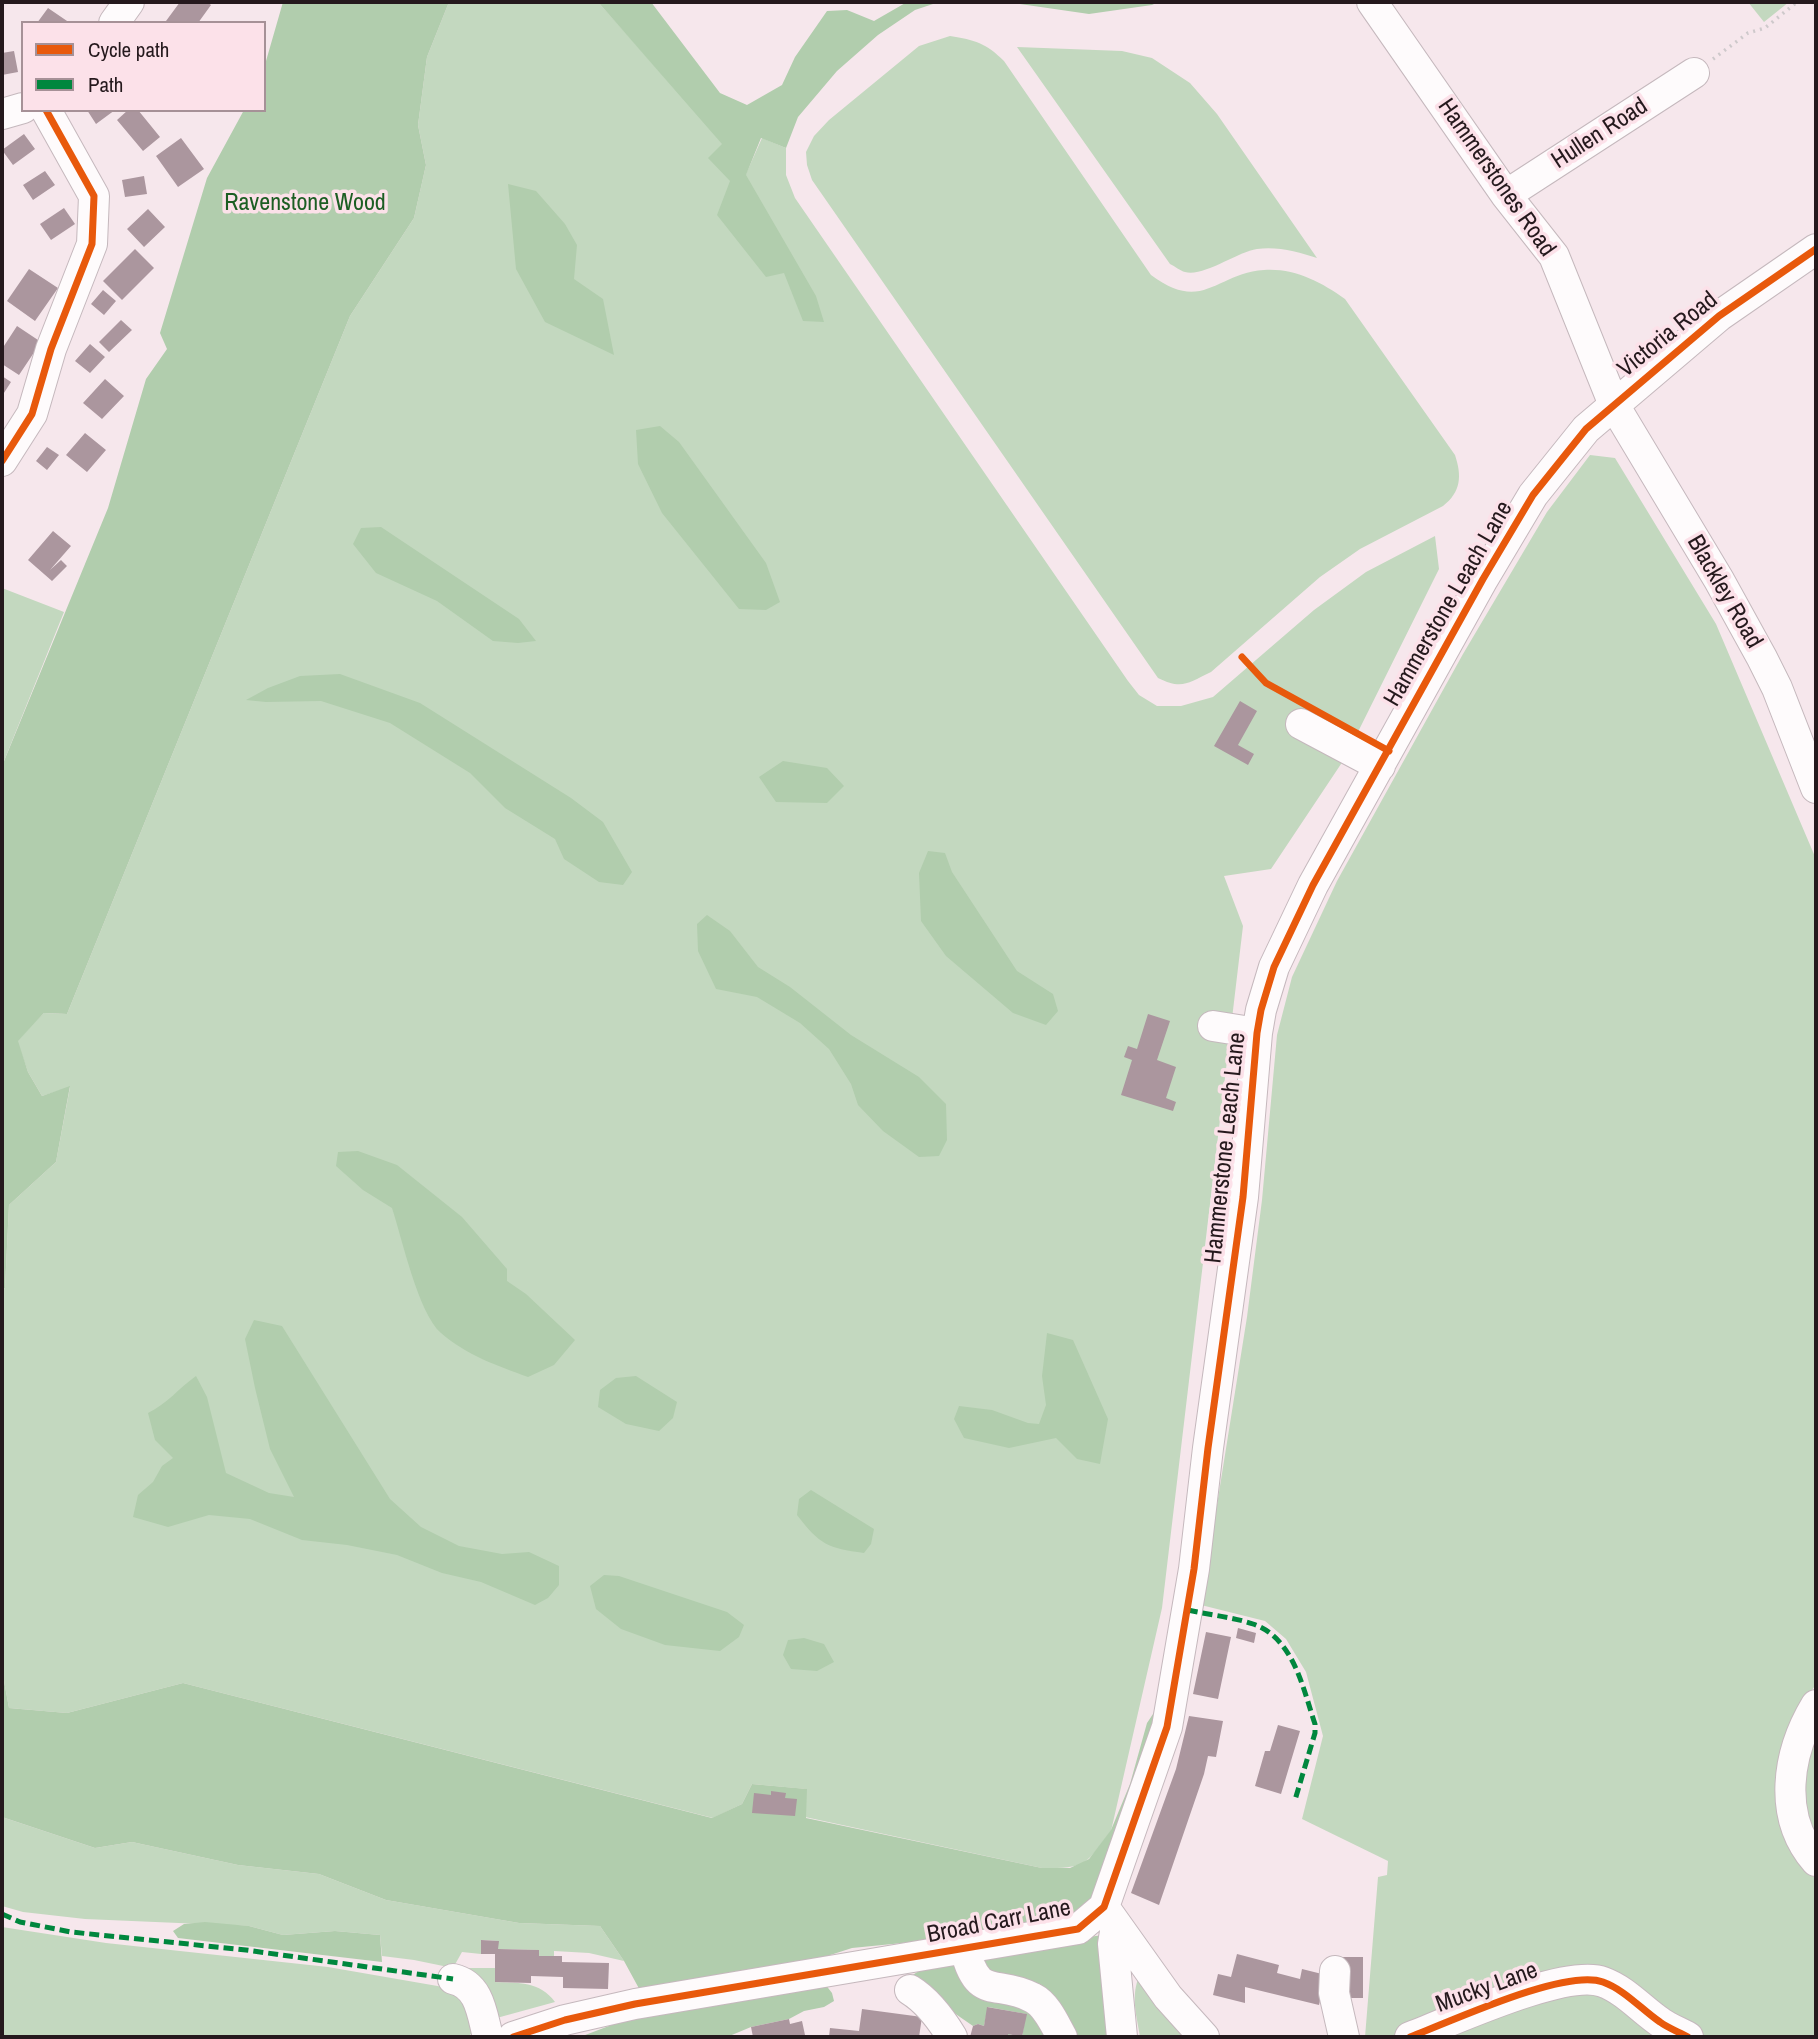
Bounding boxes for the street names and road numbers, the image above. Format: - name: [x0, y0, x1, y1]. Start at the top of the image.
- street label: Hullen Road: [1547, 92, 1653, 176]
- street label: Hammerstones Road: [1431, 94, 1561, 262]
- street label: Victoria Road: [1612, 286, 1724, 384]
- street label: Hammerstone Leach Lane: [1379, 496, 1519, 712]
- street label: Blackley Road: [1680, 530, 1768, 654]
- street label: Hammerstone Leach Lane: [1200, 1031, 1252, 1265]
- street label: Broad Carr Lane: [925, 1894, 1073, 1950]
- street label: Mucky Lane: [1432, 1956, 1542, 2020]

